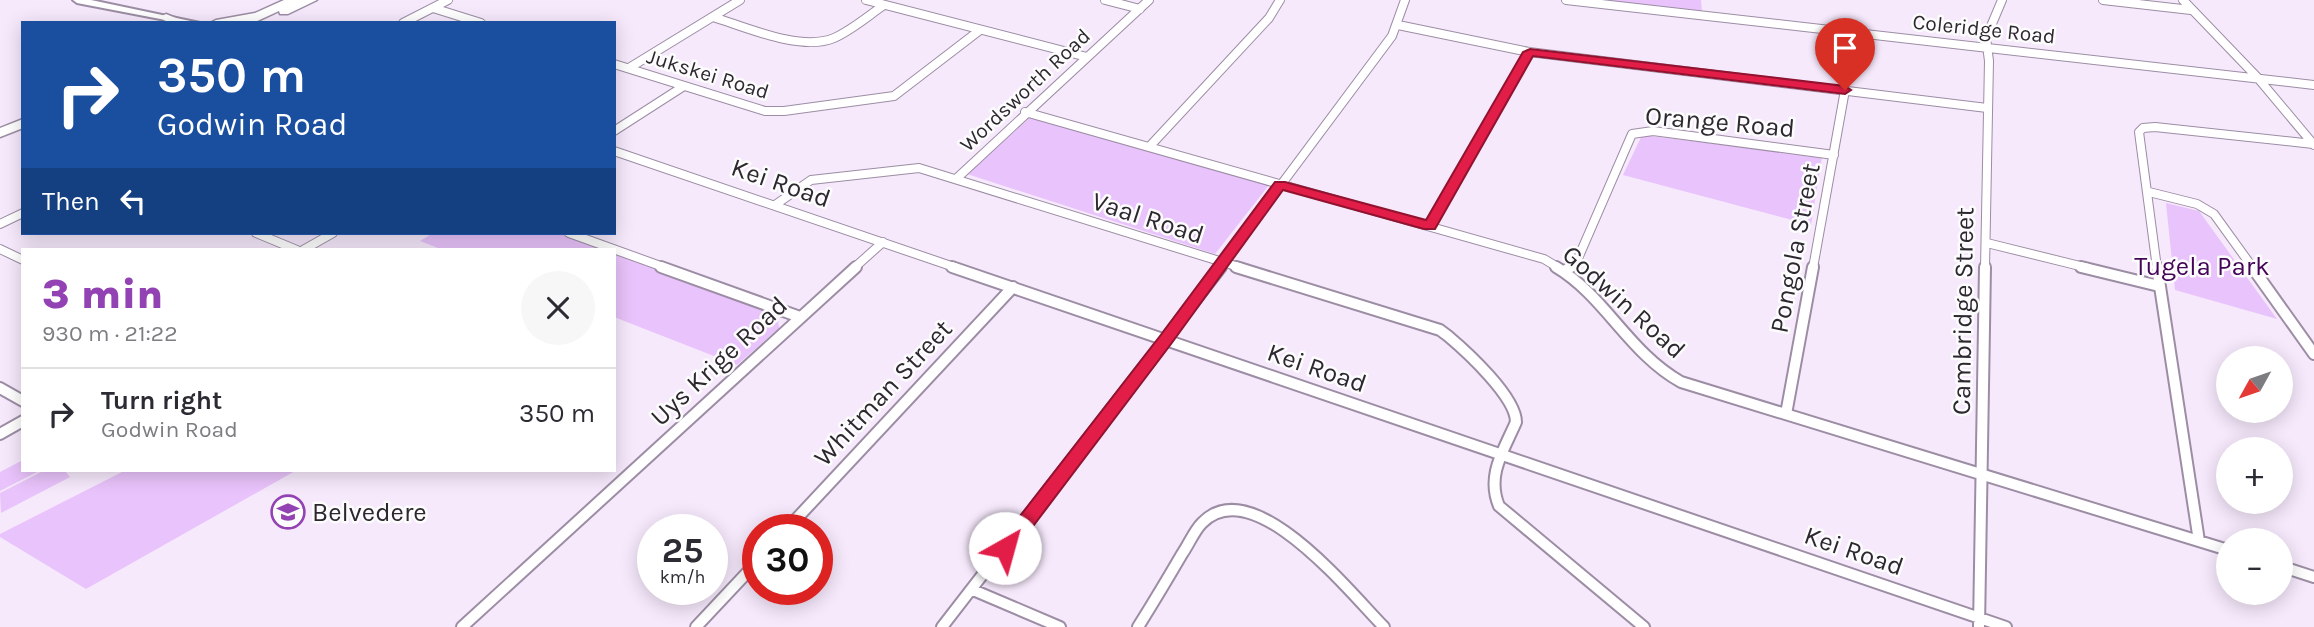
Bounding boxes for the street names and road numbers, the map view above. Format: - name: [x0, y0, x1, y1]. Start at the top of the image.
- street label: Coleridge Road: [1911, 10, 2057, 48]
- street label: Wordsworth Road: [955, 24, 1095, 156]
- street label: Jukskei Road: [644, 44, 772, 104]
- street label: Orange Road: [1644, 100, 1796, 144]
- street label: Kei Road: [727, 152, 835, 214]
- street label: Pongola Street: [1763, 160, 1827, 336]
- street label: Vaal Road: [1088, 185, 1208, 251]
- street label: Cambridge Street: [1946, 206, 1980, 415]
- street label: Godwin Road: [1556, 239, 1692, 365]
- street label: Uys Krige Road: [644, 290, 794, 432]
- street label: Whitman Street: [807, 313, 959, 472]
- street label: Kei Road: [1263, 337, 1371, 399]
- street label: Kei Road: [1800, 520, 1908, 582]

